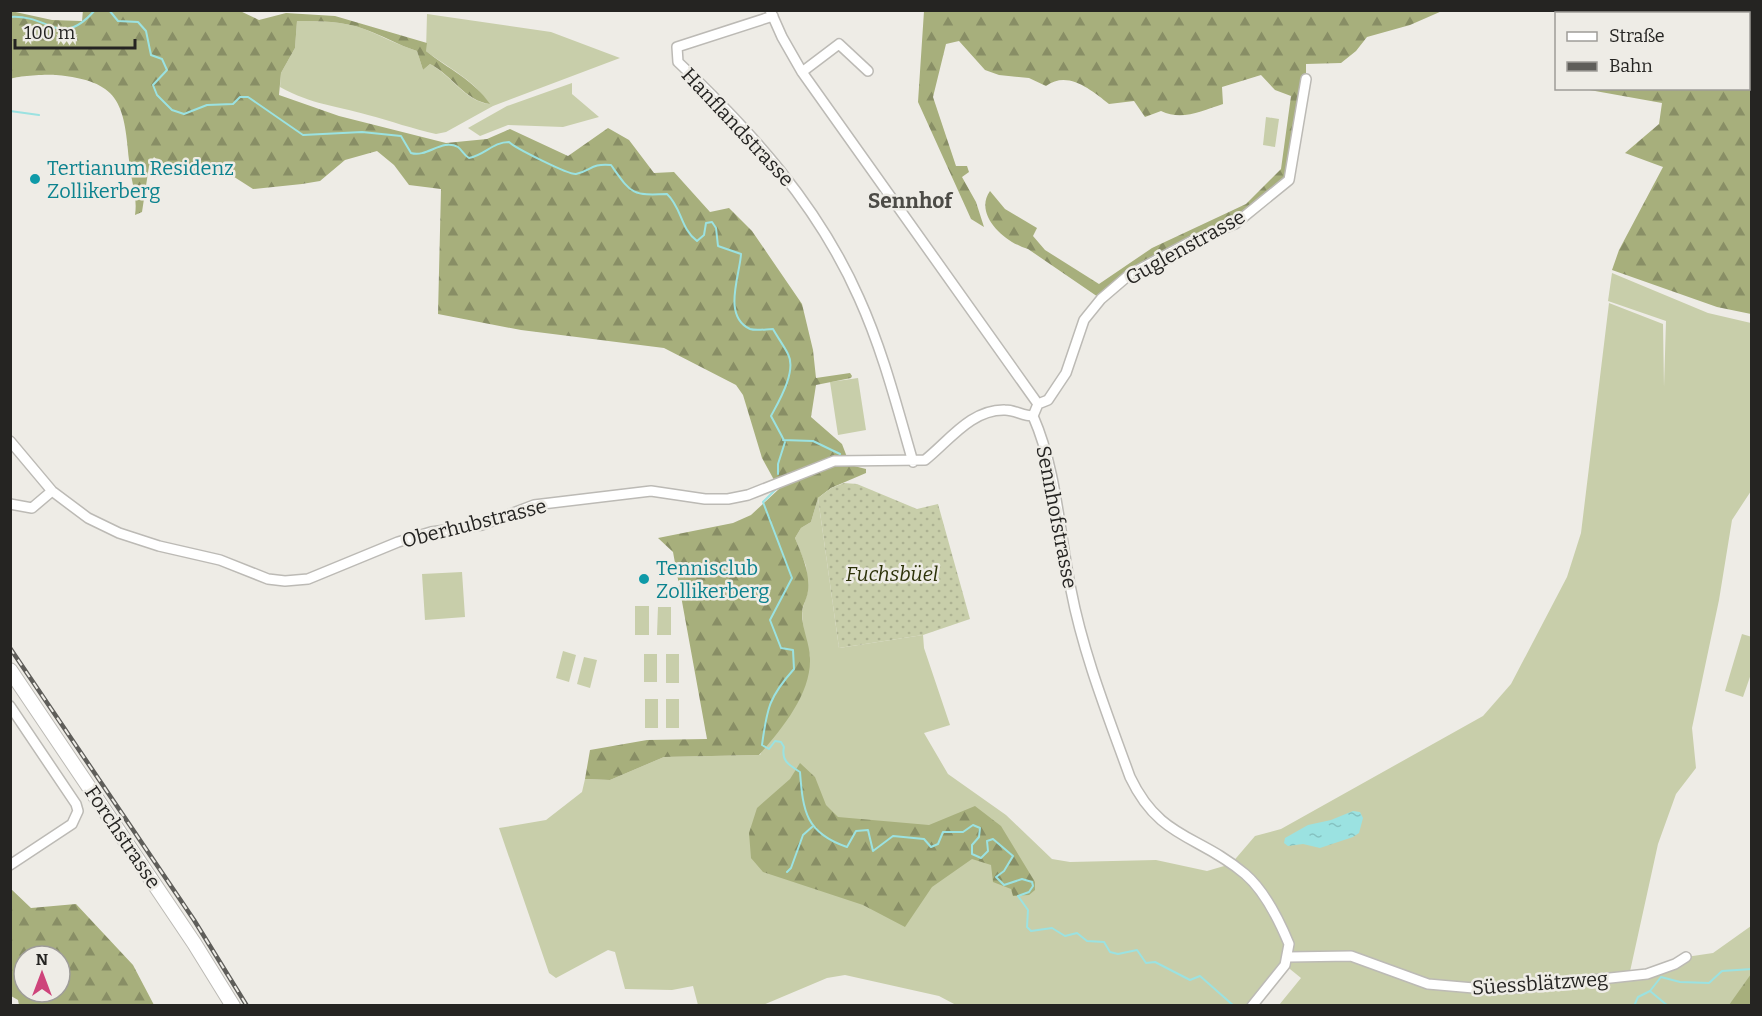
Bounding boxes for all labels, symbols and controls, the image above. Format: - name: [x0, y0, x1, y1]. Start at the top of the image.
- scale bar: [15, 12, 135, 50]
- legend: [1555, 12, 1750, 90]
- text: 100 m: [24, 22, 75, 44]
- text: Straße: [1609, 25, 1665, 47]
- text: Bahn: [1609, 55, 1653, 77]
- street label: Hanflandstrasse: [677, 63, 799, 191]
- place label: Tertianum Residenz Zollikerberg: [47, 156, 234, 203]
- marker: Tertianum Residenz Zollikerberg: [28, 172, 42, 186]
- district label: Sennhof: [868, 188, 954, 214]
- street label: Guglenstrasse: [1121, 204, 1249, 290]
- street label: Sennhofstrasse: [1031, 444, 1083, 590]
- street label: Oberhubstrasse: [399, 493, 549, 553]
- place label: Tennisclub Zollikerberg: [656, 556, 769, 603]
- park label: Fuchsbüel: [846, 562, 938, 586]
- marker: Tennisclub Zollikerberg: [637, 572, 651, 586]
- street label: Forchstrasse: [80, 781, 166, 893]
- north arrow: [12, 944, 72, 1004]
- text: N: [36, 950, 48, 969]
- street label: Süessblätzweg: [1471, 966, 1609, 1000]

